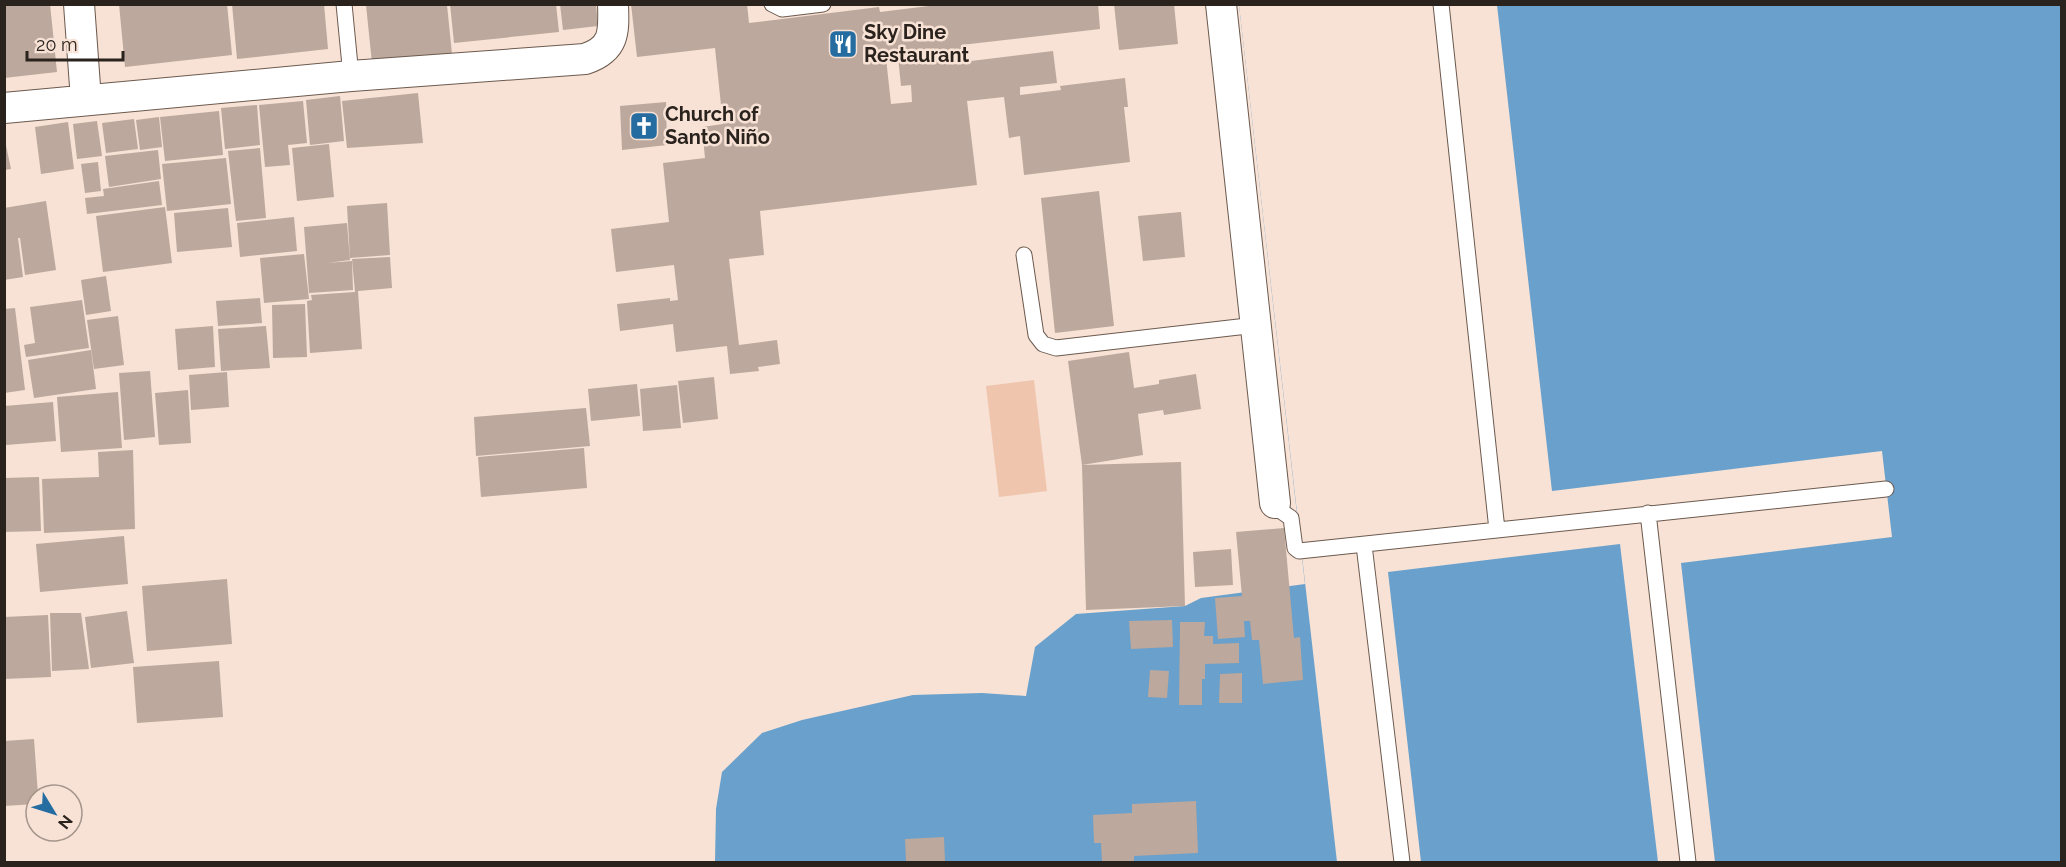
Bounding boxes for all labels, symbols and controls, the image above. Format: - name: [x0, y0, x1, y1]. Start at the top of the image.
- place label: Sky Dine Restaurant: [864, 20, 969, 67]
- scale bar: [27, 24, 123, 62]
- restaurant icon: Sky Dine Restaurant: [827, 28, 859, 60]
- text: 20 m: [36, 34, 78, 55]
- place label: Church of Santo Niño: [665, 102, 770, 149]
- church icon: Church of Santo Niño: [628, 110, 660, 142]
- north arrow: [24, 783, 84, 843]
- text: N: [54, 811, 77, 833]

